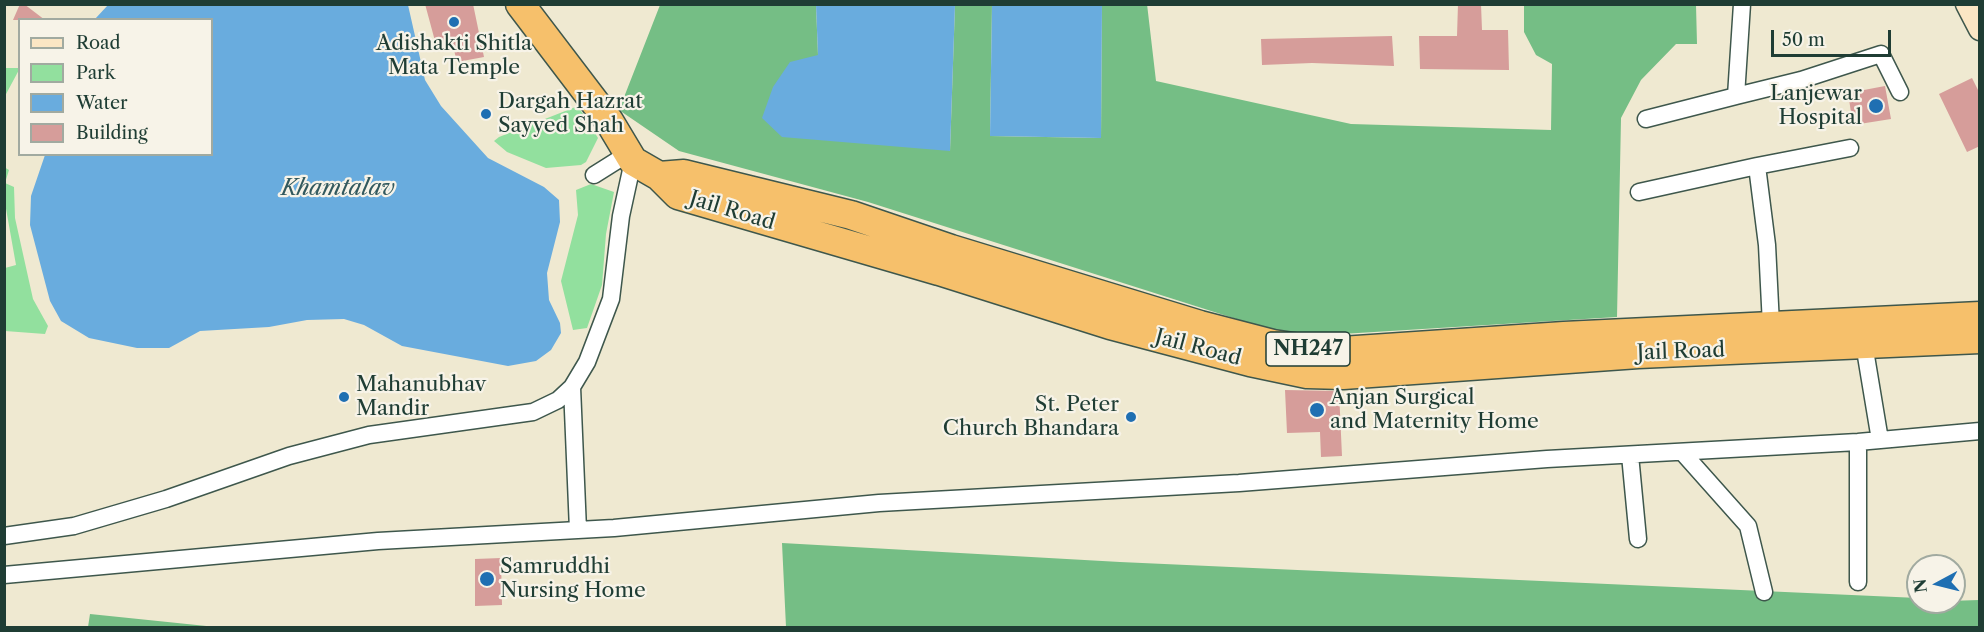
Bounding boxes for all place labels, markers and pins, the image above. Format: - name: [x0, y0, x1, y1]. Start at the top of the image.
- marker: Adishakti Shitla Mata Temple: [447, 15, 461, 29]
- place label: Adishakti Shitla Mata Temple: [376, 31, 532, 81]
- place label: Lanjewar Hospital: [1770, 81, 1862, 131]
- place label: Dargah Hazrat Sayyed Shah: [498, 89, 643, 139]
- marker: Lanjewar Hospital: [1867, 97, 1885, 115]
- marker: Dargah Hazrat Sayyed Shah: [479, 107, 493, 121]
- place label: Mahanubhav Mandir: [356, 372, 486, 422]
- place label: Anjan Surgical and Maternity Home: [1330, 385, 1539, 435]
- marker: Mahanubhav Mandir: [337, 390, 351, 404]
- place label: St. Peter Church Bhandara: [943, 392, 1119, 442]
- marker: Anjan Surgical and Maternity Home: [1308, 401, 1326, 419]
- marker: St. Peter Church Bhandara: [1124, 410, 1138, 424]
- place label: Samruddhi Nursing Home: [500, 554, 646, 604]
- marker: Samruddhi Nursing Home: [478, 570, 496, 588]

